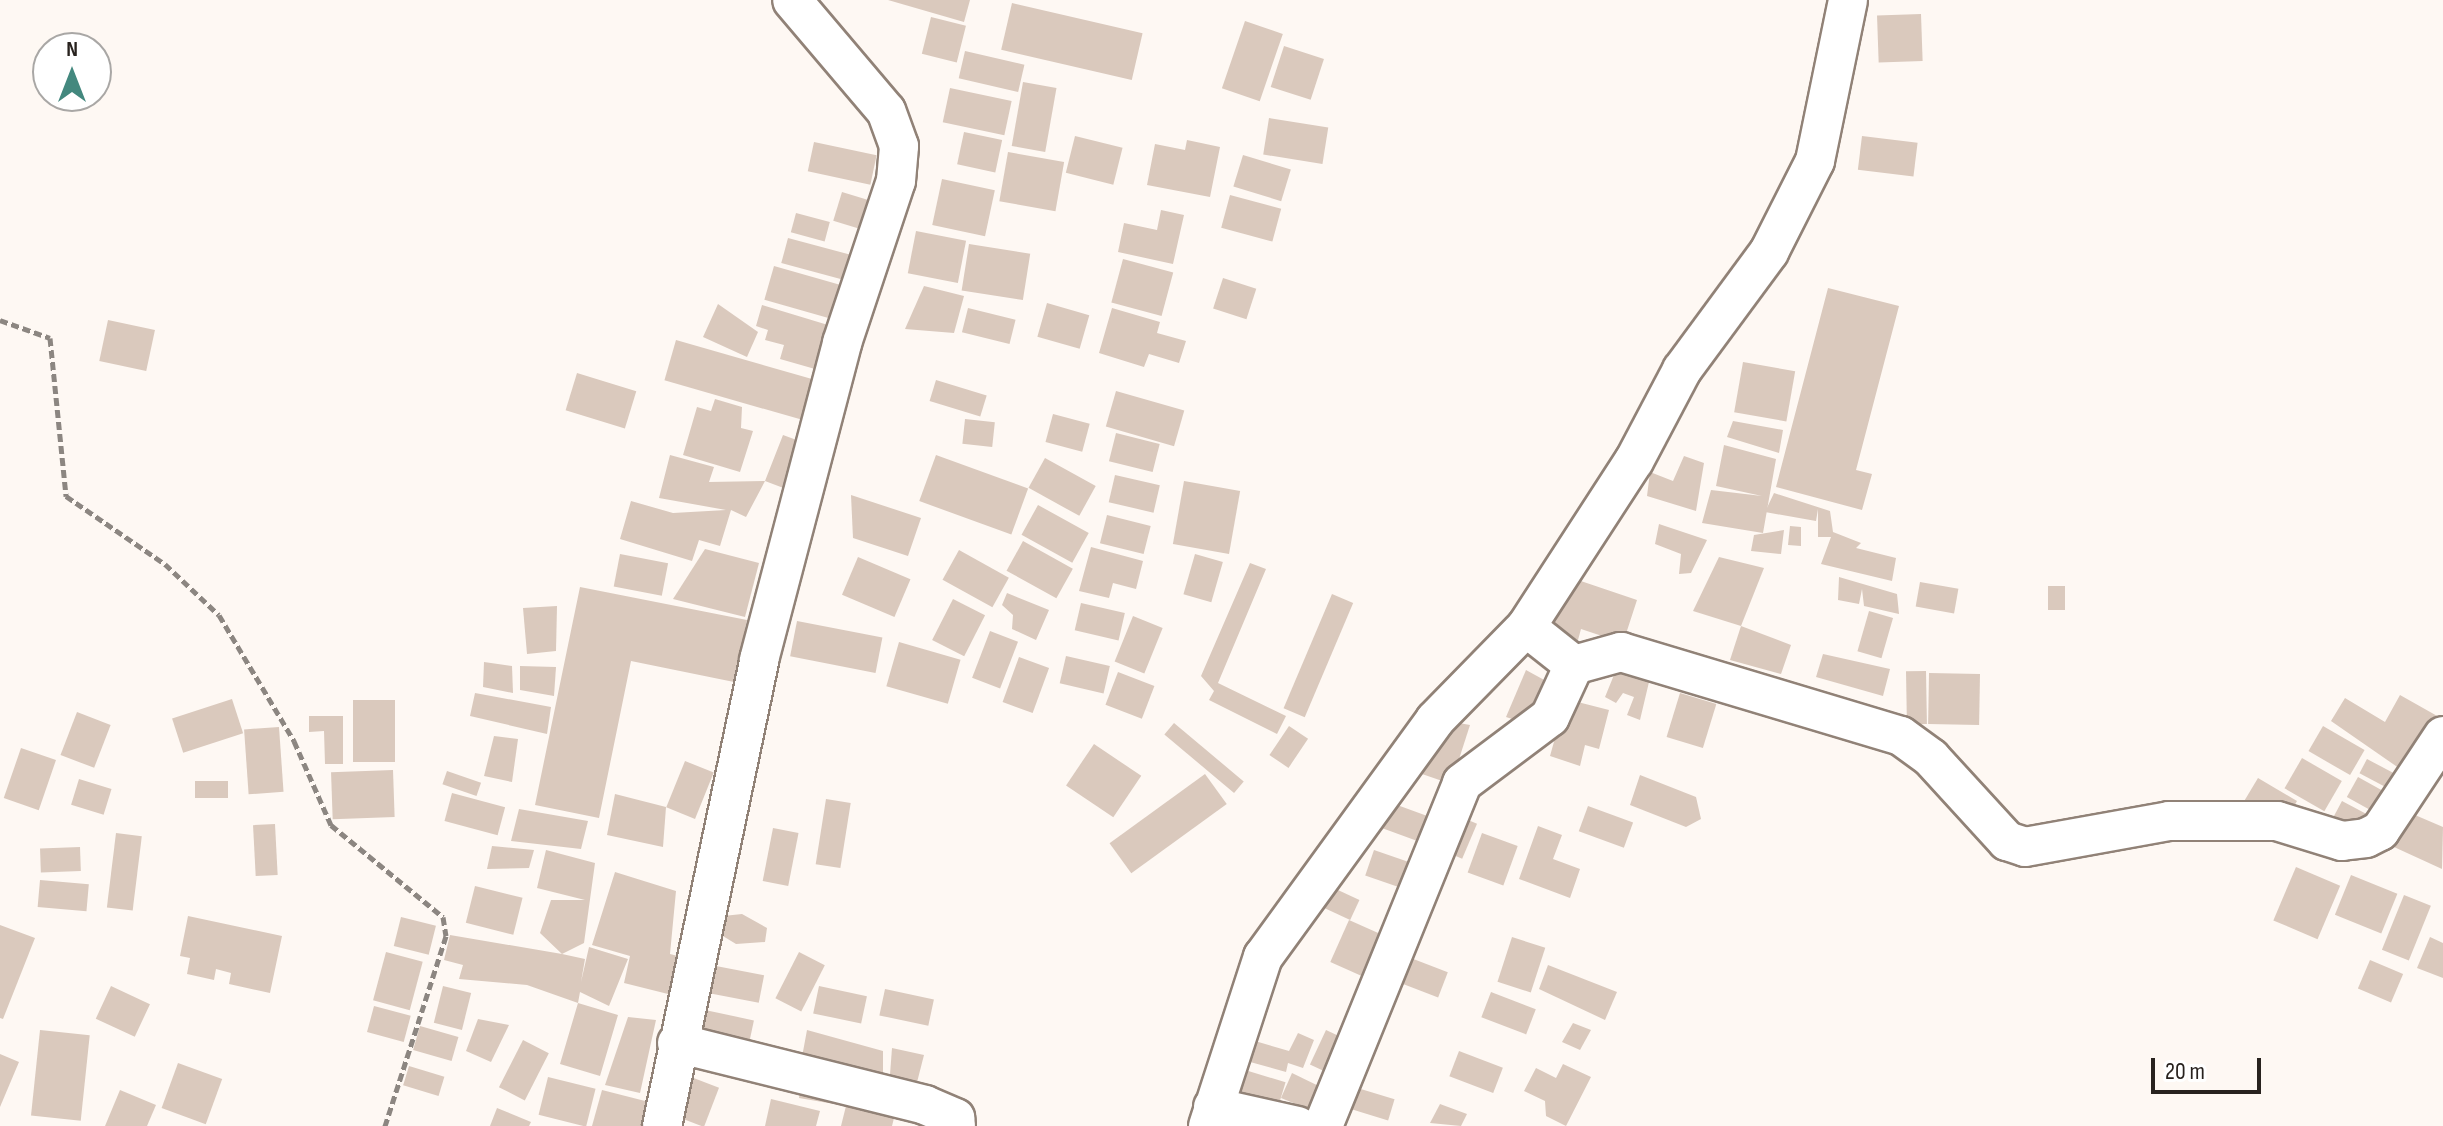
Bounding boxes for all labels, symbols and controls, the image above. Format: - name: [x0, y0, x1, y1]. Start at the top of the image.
- north arrow: [32, 32, 112, 112]
- text: N: [66, 36, 78, 63]
- scale bar: [2155, 1042, 2265, 1092]
- text: 20 m: [2165, 1057, 2205, 1086]

